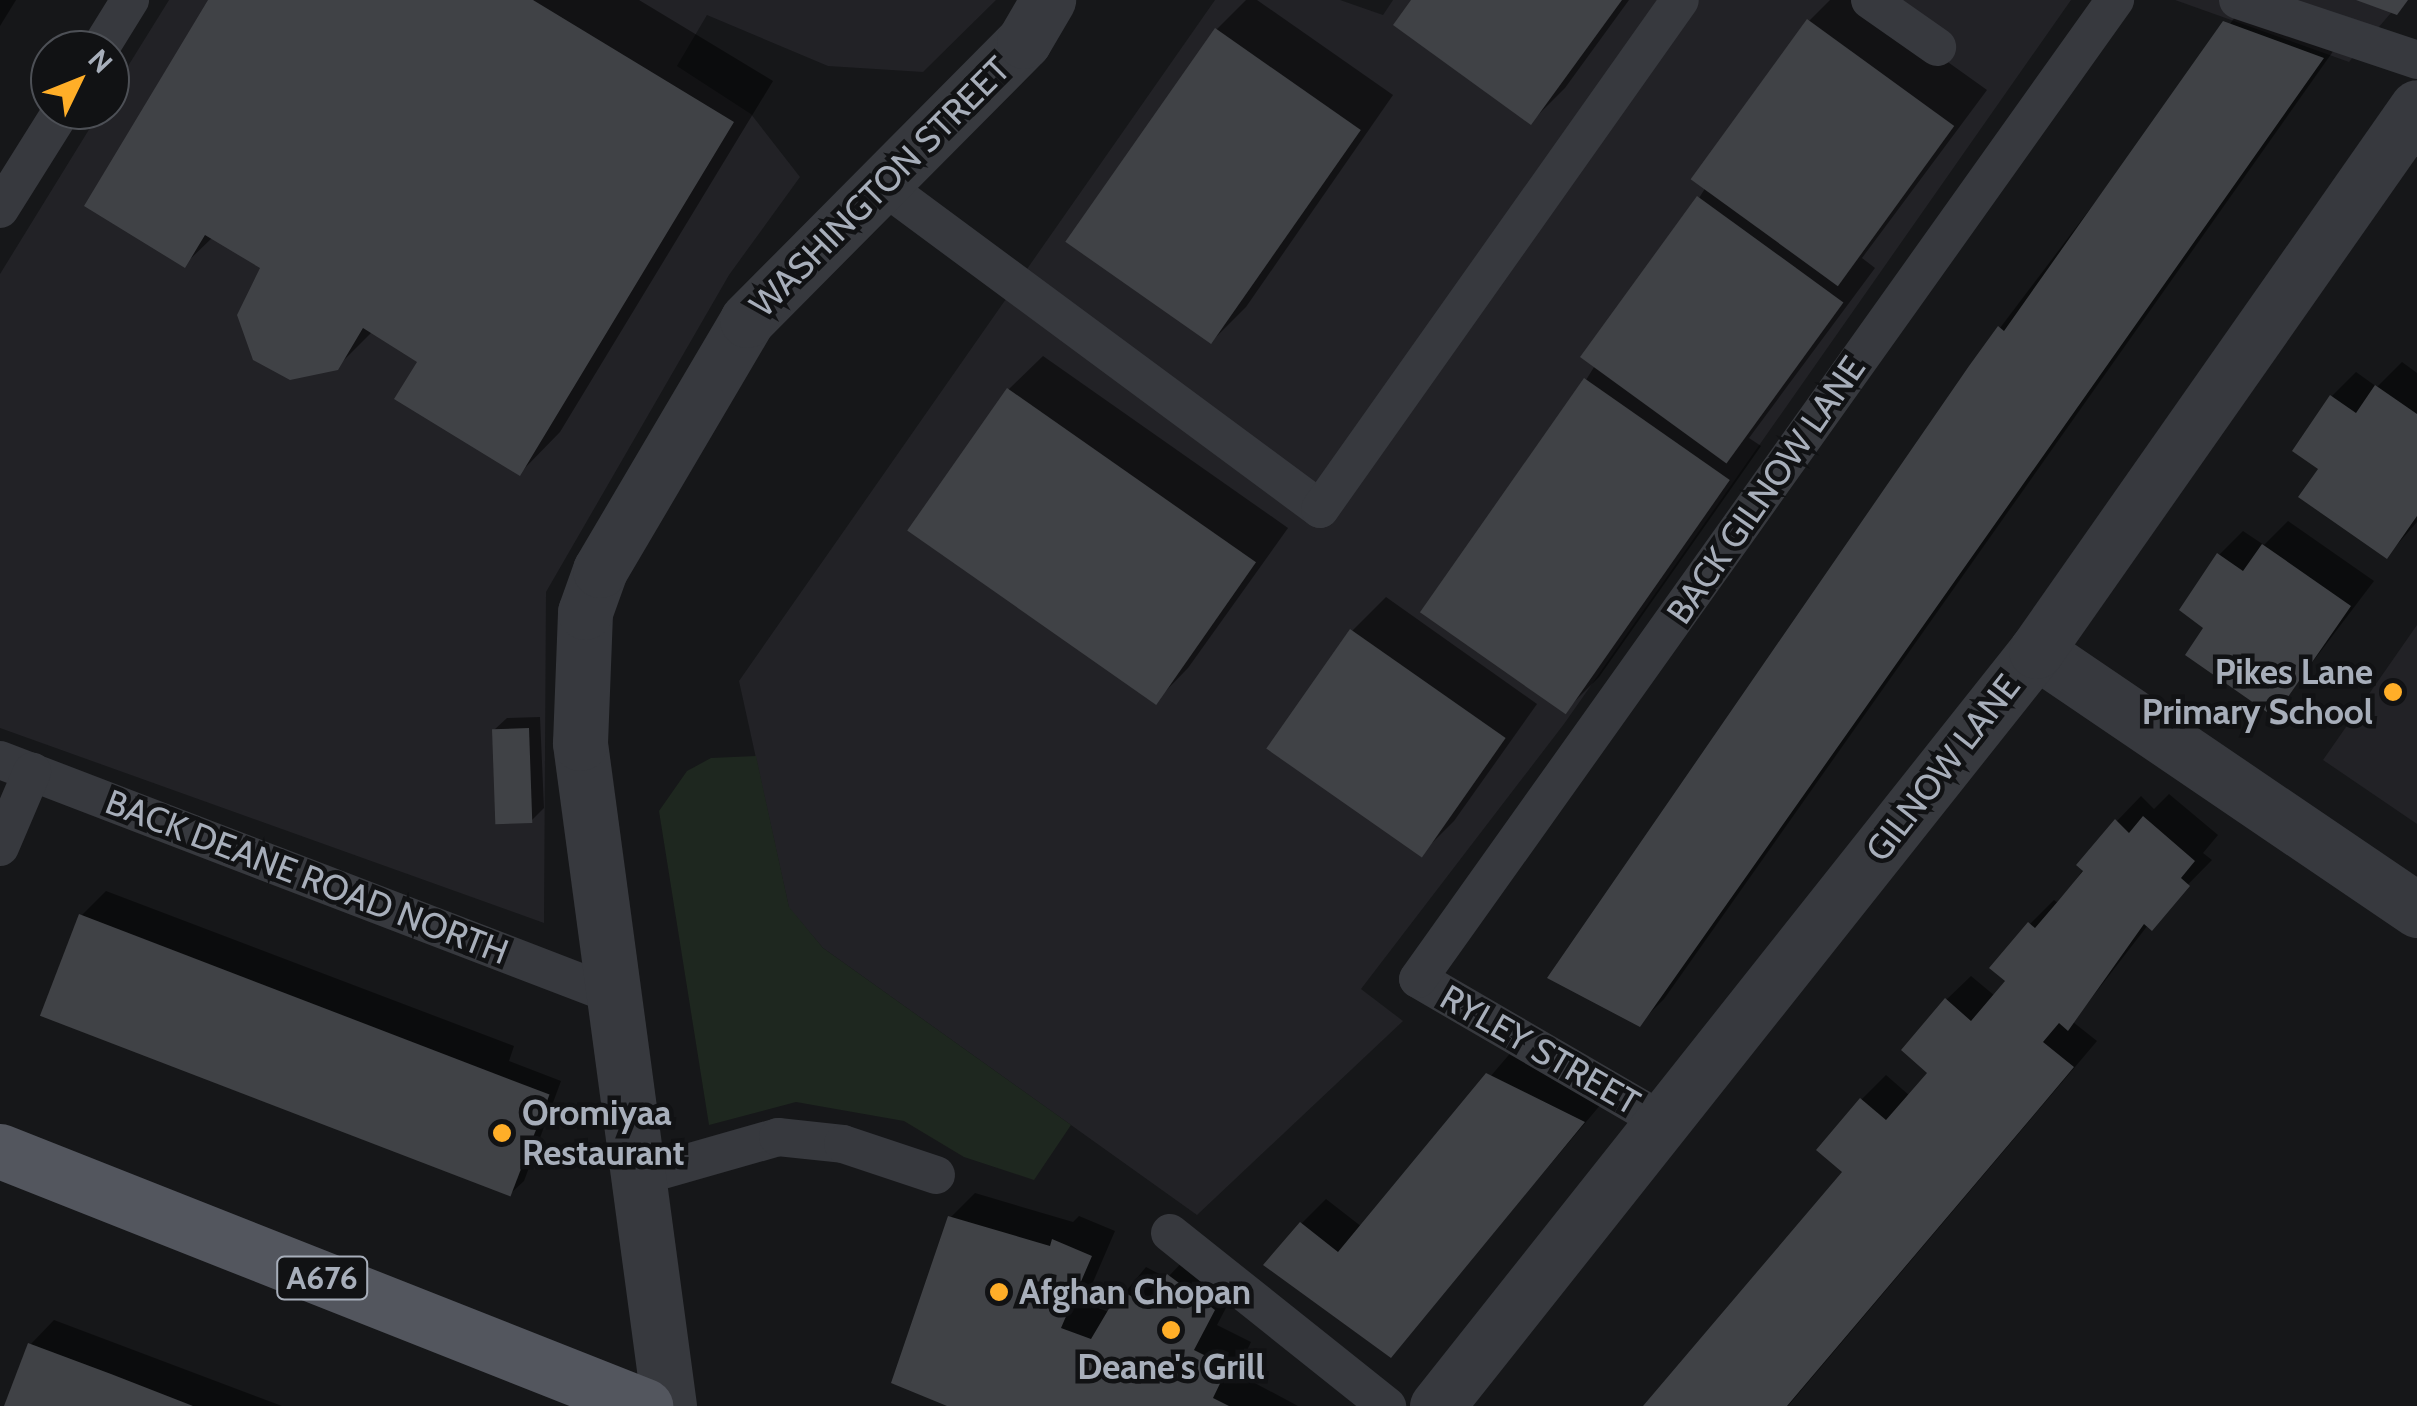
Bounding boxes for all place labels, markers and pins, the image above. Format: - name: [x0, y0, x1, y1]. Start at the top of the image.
- place label: Pikes Lane Primary School: [2142, 651, 2373, 733]
- marker: Pikes Lane Primary School: [2382, 681, 2404, 703]
- place label: Oromiyaa Restaurant: [522, 1092, 685, 1174]
- marker: Oromiyaa Restaurant: [491, 1122, 513, 1144]
- place label: Afghan Chopan: [1019, 1271, 1251, 1313]
- marker: Afghan Chopan: [988, 1281, 1010, 1303]
- marker: Deane's Grill: [1160, 1319, 1182, 1341]
- place label: Deane's Grill: [1077, 1346, 1265, 1388]

